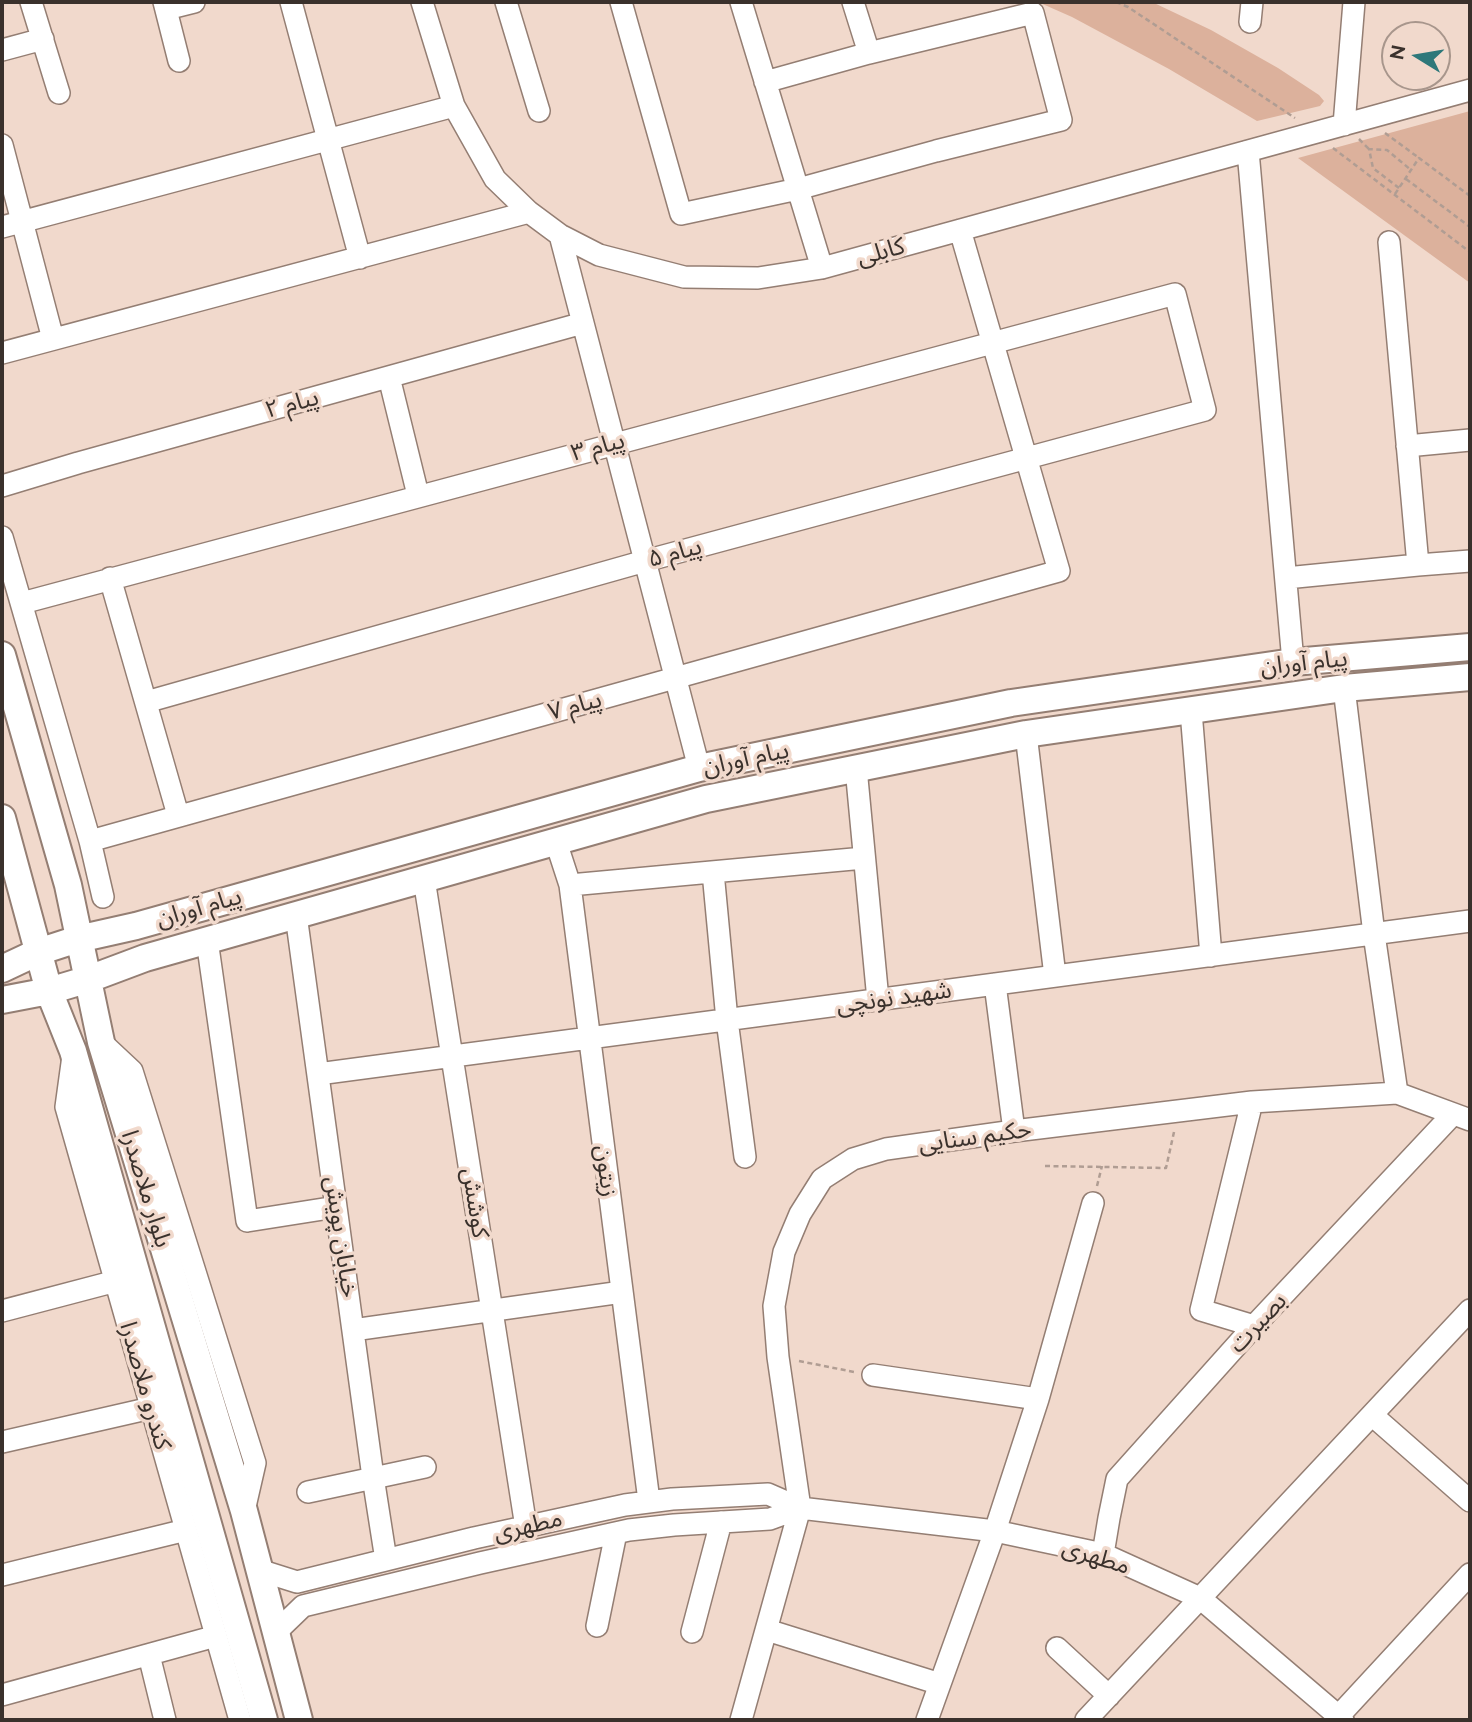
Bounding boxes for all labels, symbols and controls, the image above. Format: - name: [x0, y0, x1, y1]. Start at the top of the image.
- north arrow: [1381, 21, 1451, 91]
- text: N: [1385, 43, 1410, 62]
- street label: کابلی: [854, 232, 908, 272]
- street label: پیام ۲: [262, 383, 322, 425]
- street label: پیام ۳: [568, 426, 628, 468]
- street label: پیام ۵: [645, 532, 705, 574]
- street label: پیام آوران: [1259, 644, 1349, 682]
- street label: پیام ۷: [545, 685, 605, 727]
- street label: پیام آوران: [700, 736, 792, 782]
- street label: پیام آوران: [153, 882, 245, 934]
- street label: شهید نونچی: [835, 976, 953, 1020]
- street label: حکیم سنایی: [917, 1115, 1033, 1159]
- street label: بلوار ملاصدرا: [115, 1127, 177, 1251]
- street label: زیتون: [589, 1143, 623, 1199]
- street label: کوشش: [455, 1166, 495, 1240]
- street label: خیابان پویش: [318, 1174, 364, 1300]
- street label: بصیرت: [1223, 1287, 1293, 1359]
- street label: کندرو ملاصدرا: [113, 1319, 177, 1453]
- street label: مطهری: [491, 1504, 565, 1548]
- street label: مطهری: [1059, 1533, 1133, 1581]

